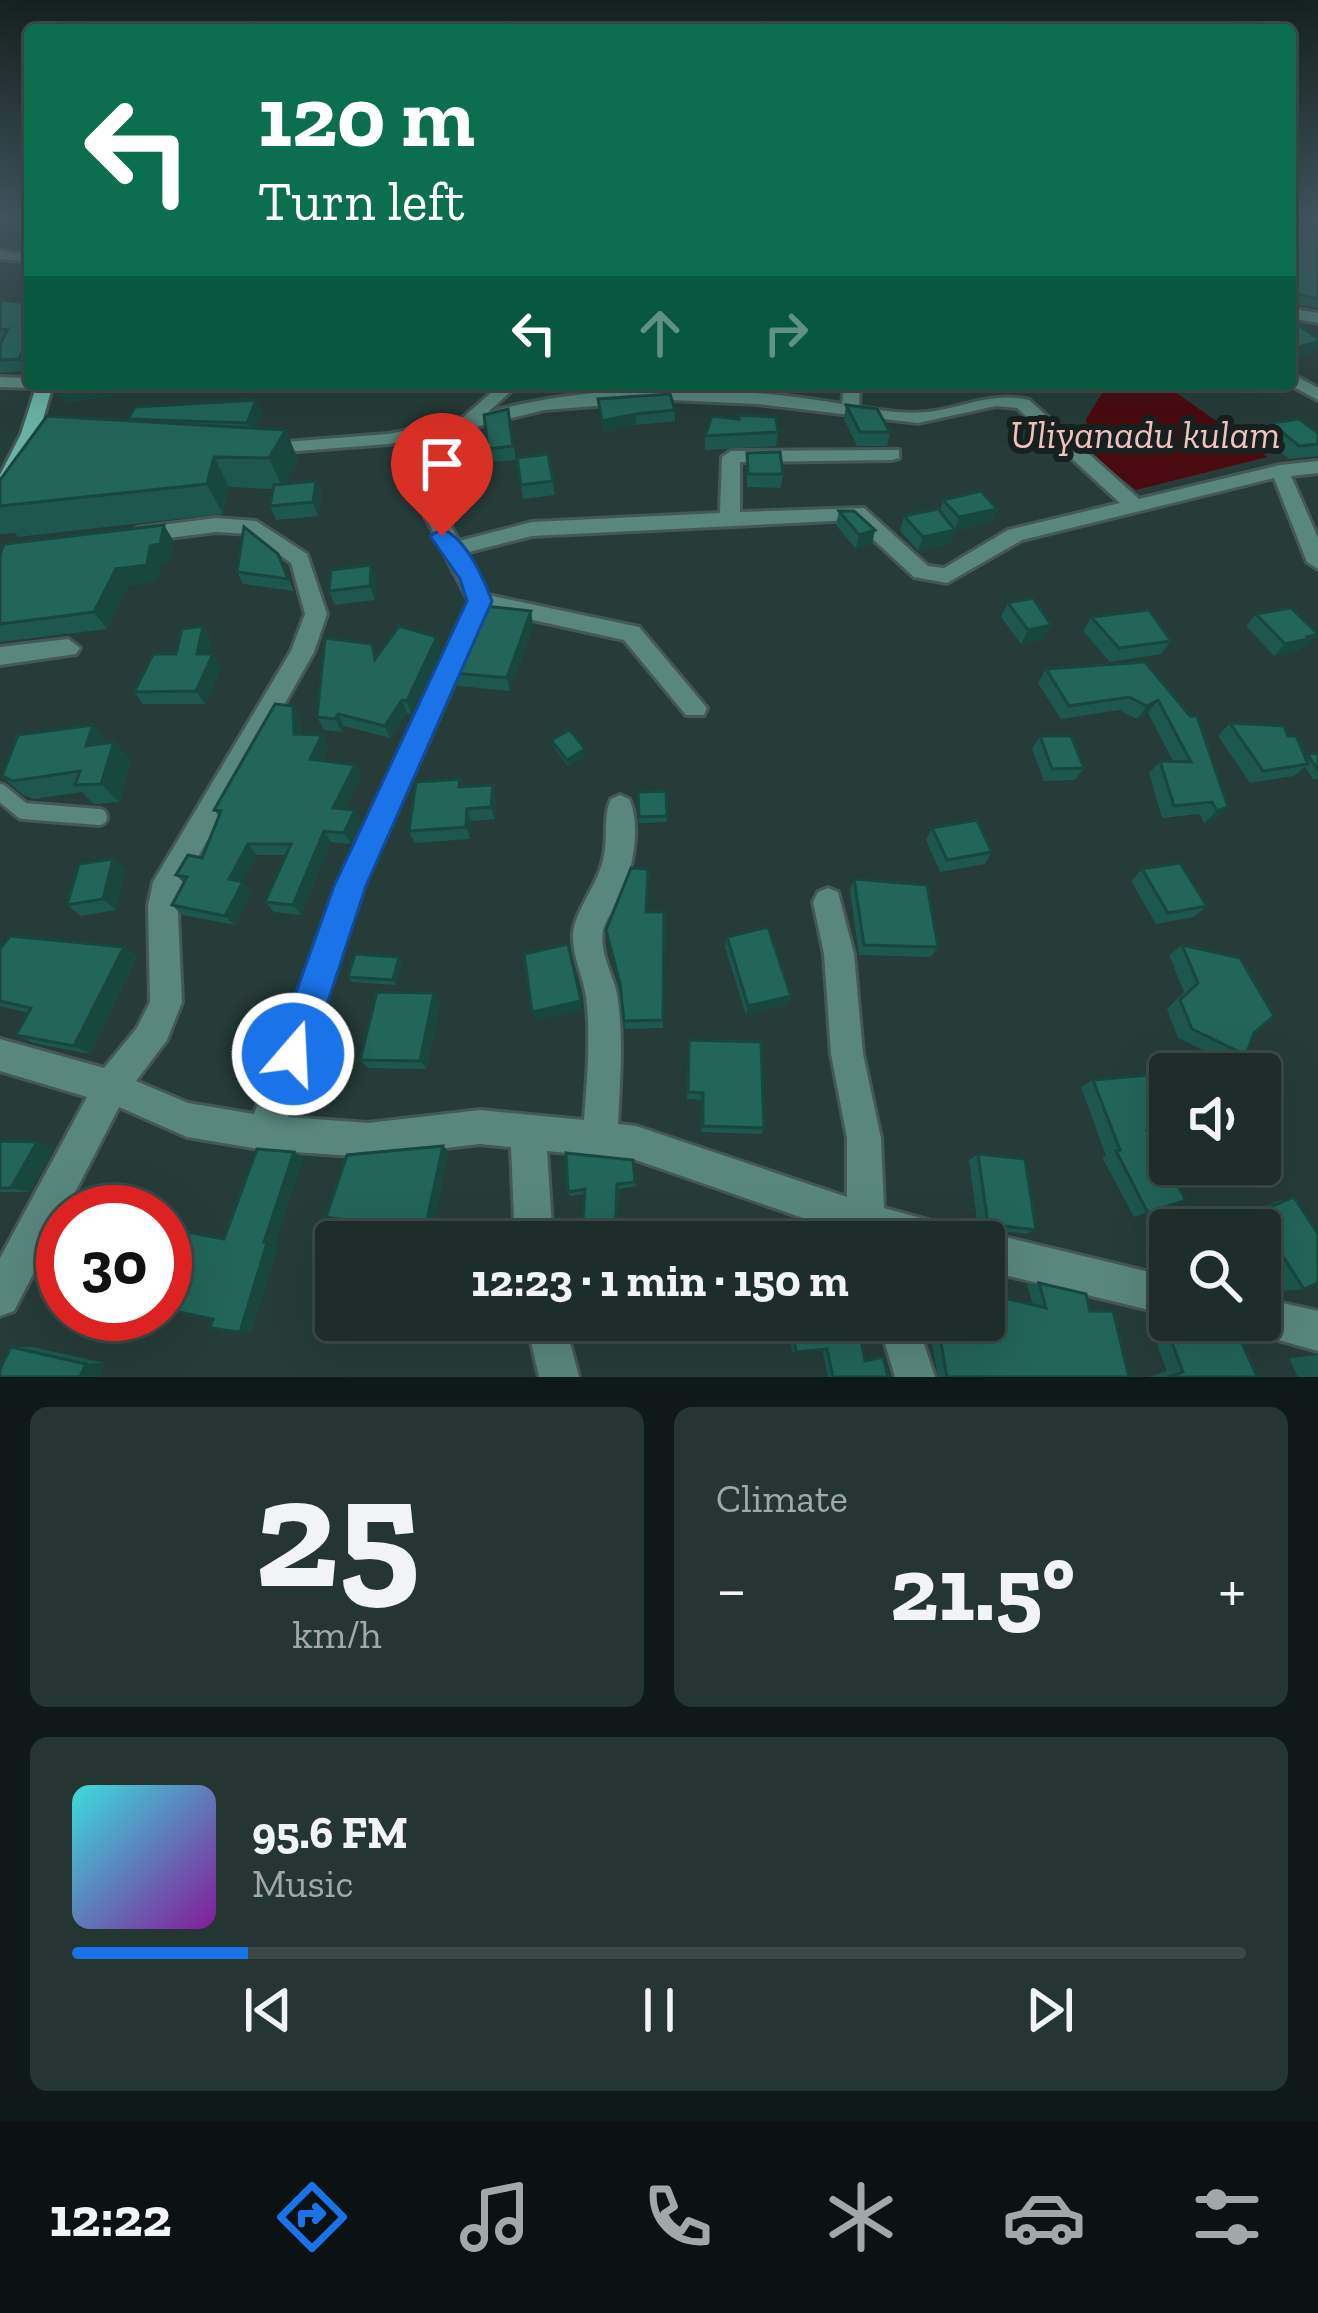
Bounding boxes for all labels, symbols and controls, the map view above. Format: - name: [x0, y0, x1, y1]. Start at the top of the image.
- text: 120 m: [258, 67, 475, 168]
- icon: left: [60, 72, 216, 228]
- text: Turn left: [258, 169, 465, 234]
- icon: left: [501, 300, 567, 366]
- icon: ahead: [627, 300, 693, 366]
- icon: right: [753, 300, 819, 366]
- water label: Uliyanadu kulam: [1010, 411, 1280, 458]
- pin: [391, 413, 493, 536]
- icon: arrive: [409, 431, 475, 497]
- position arrow: [230, 991, 356, 1117]
- map controls: [1149, 1053, 1281, 1341]
- button: sound: [1149, 1053, 1281, 1185]
- speed limit sign: 30: [36, 1185, 192, 1341]
- button: search: [1149, 1209, 1281, 1341]
- text: 12:23 · 1 min · 150 m: [471, 1254, 849, 1308]
- text: 25: [254, 1439, 420, 1626]
- text: Climate: [716, 1475, 848, 1522]
- text: 21.5°: [890, 1535, 1075, 1643]
- text: −: [716, 1550, 747, 1629]
- text: +: [1218, 1550, 1246, 1629]
- text: km/h: [293, 1611, 382, 1658]
- text: 95.6 FM: [252, 1806, 408, 1860]
- text: Music: [252, 1860, 354, 1907]
- icon: previous: [235, 1977, 301, 2043]
- icon: pause: [626, 1977, 692, 2043]
- icon: next: [1017, 1977, 1083, 2043]
- icon: directions: [270, 2175, 354, 2259]
- icon: music: [453, 2175, 537, 2259]
- icon: phone: [636, 2175, 720, 2259]
- icon: climate: [819, 2175, 903, 2259]
- icon: car: [1002, 2175, 1086, 2259]
- icon: filters: [1185, 2175, 1269, 2259]
- text: 12:22: [49, 2185, 172, 2250]

